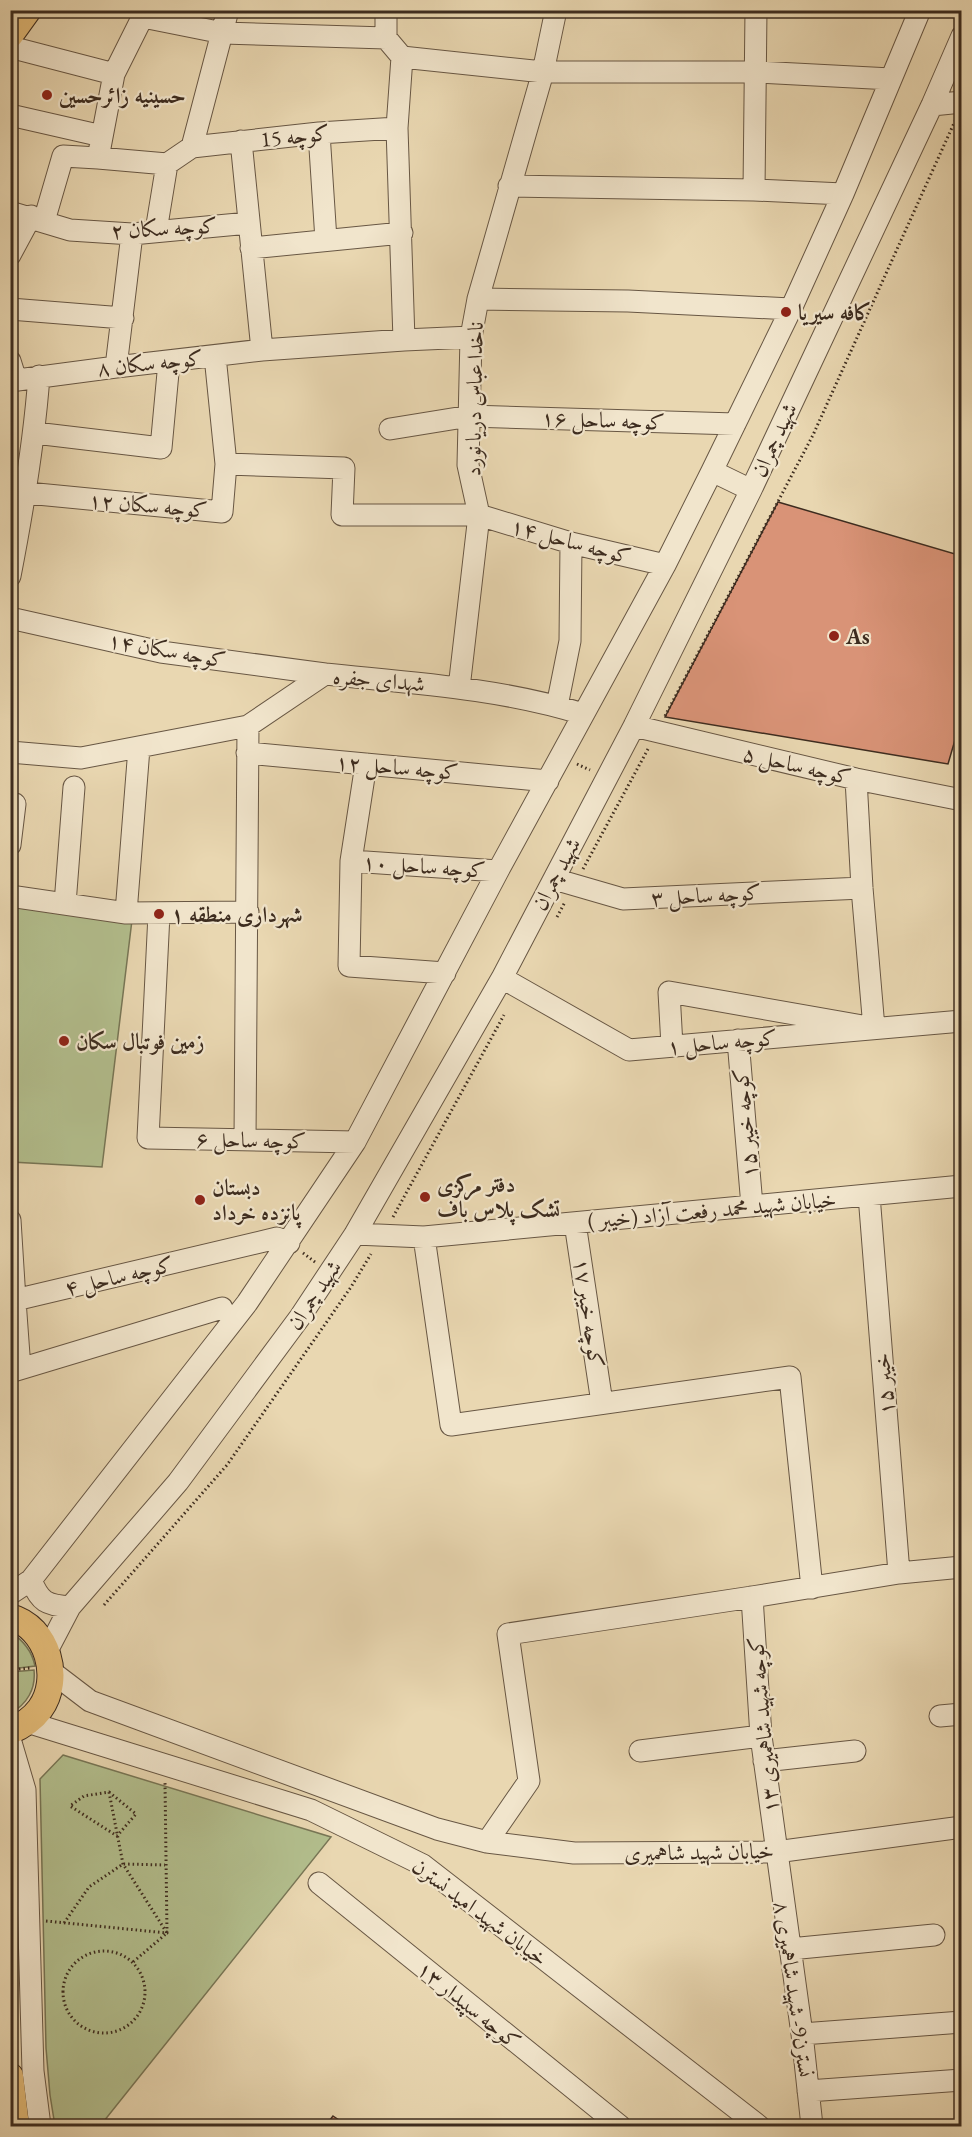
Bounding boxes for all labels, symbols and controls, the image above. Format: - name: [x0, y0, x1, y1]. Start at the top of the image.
- place label: حسینیه زائرحسین: [59, 81, 186, 110]
- marker: حسینیه زائرحسین: [40, 88, 54, 102]
- street label: کوچه 15: [259, 118, 331, 155]
- street label: کوچه سکان ۲: [110, 211, 218, 246]
- place label: کافه سیریا: [798, 298, 872, 327]
- marker: کافه سیریا: [779, 305, 793, 319]
- street label: ناخدا عباس دریا نورد: [458, 321, 490, 477]
- street label: کوچه سکان ۸: [96, 343, 204, 384]
- street label: شهید چمران: [744, 398, 804, 482]
- street label: کوچه ساحل ۱۶: [541, 403, 665, 438]
- street label: کوچه سکان ۱۲: [87, 485, 209, 526]
- street label: کوچه ساحل ۱۴: [507, 511, 634, 572]
- place label: As: [845, 622, 870, 651]
- street label: کوچه سکان ۱۴: [106, 625, 228, 676]
- marker: As: [827, 629, 841, 643]
- street label: شهدای جفره: [332, 662, 426, 698]
- street label: کوچه ساحل ۵: [740, 738, 854, 793]
- street label: کوچه ساحل ۱۲: [334, 747, 460, 788]
- street label: شهید چمران: [525, 832, 587, 916]
- street label: کوچه ساحل ۱۰: [361, 847, 487, 886]
- street label: کوچه ساحل ۳: [650, 878, 762, 913]
- place label: شهرداری منطقه ١: [171, 900, 303, 929]
- marker: شهرداری منطقه ١: [152, 907, 166, 921]
- street label: کوچه ساحل ۱: [666, 1023, 778, 1062]
- place label: زمین فوتبال سکان: [76, 1027, 205, 1056]
- marker: زمین فوتبال سکان: [57, 1034, 71, 1048]
- street label: کوچه خیبر ۱۵: [726, 1067, 765, 1179]
- street label: کوچه ساحل ۶: [196, 1125, 306, 1156]
- place label: دفتر مرکزی تشک پلاس باف: [437, 1170, 560, 1226]
- place label: دبستان پانزده خرداد: [212, 1173, 302, 1229]
- street label: ( خیبر) خیابان شهید محمد رفعت آزاد: [586, 1185, 838, 1235]
- marker: دفتر مرکزی تشک پلاس باف: [418, 1190, 432, 1204]
- marker: دبستان پانزده خرداد: [193, 1193, 207, 1207]
- street label: کوچه ساحل ۴: [62, 1249, 176, 1304]
- street label: شهید چمران: [280, 1254, 348, 1336]
- street label: کوچه خیبر ۱۷: [566, 1256, 611, 1370]
- street label: خیبر ۱۵: [867, 1352, 901, 1416]
- street label: کوچه شهید شاهمیری ۱۳: [741, 1635, 786, 1815]
- street label: خیابان شهید شاهمیری: [624, 1836, 774, 1868]
- street label: خیابان شهید امید نسترن: [406, 1851, 554, 1973]
- street label: نسترن9- شهید شاهمیری ۸: [767, 1899, 821, 2079]
- street label: کوچه سپیدار ۱۳: [410, 1954, 527, 2057]

